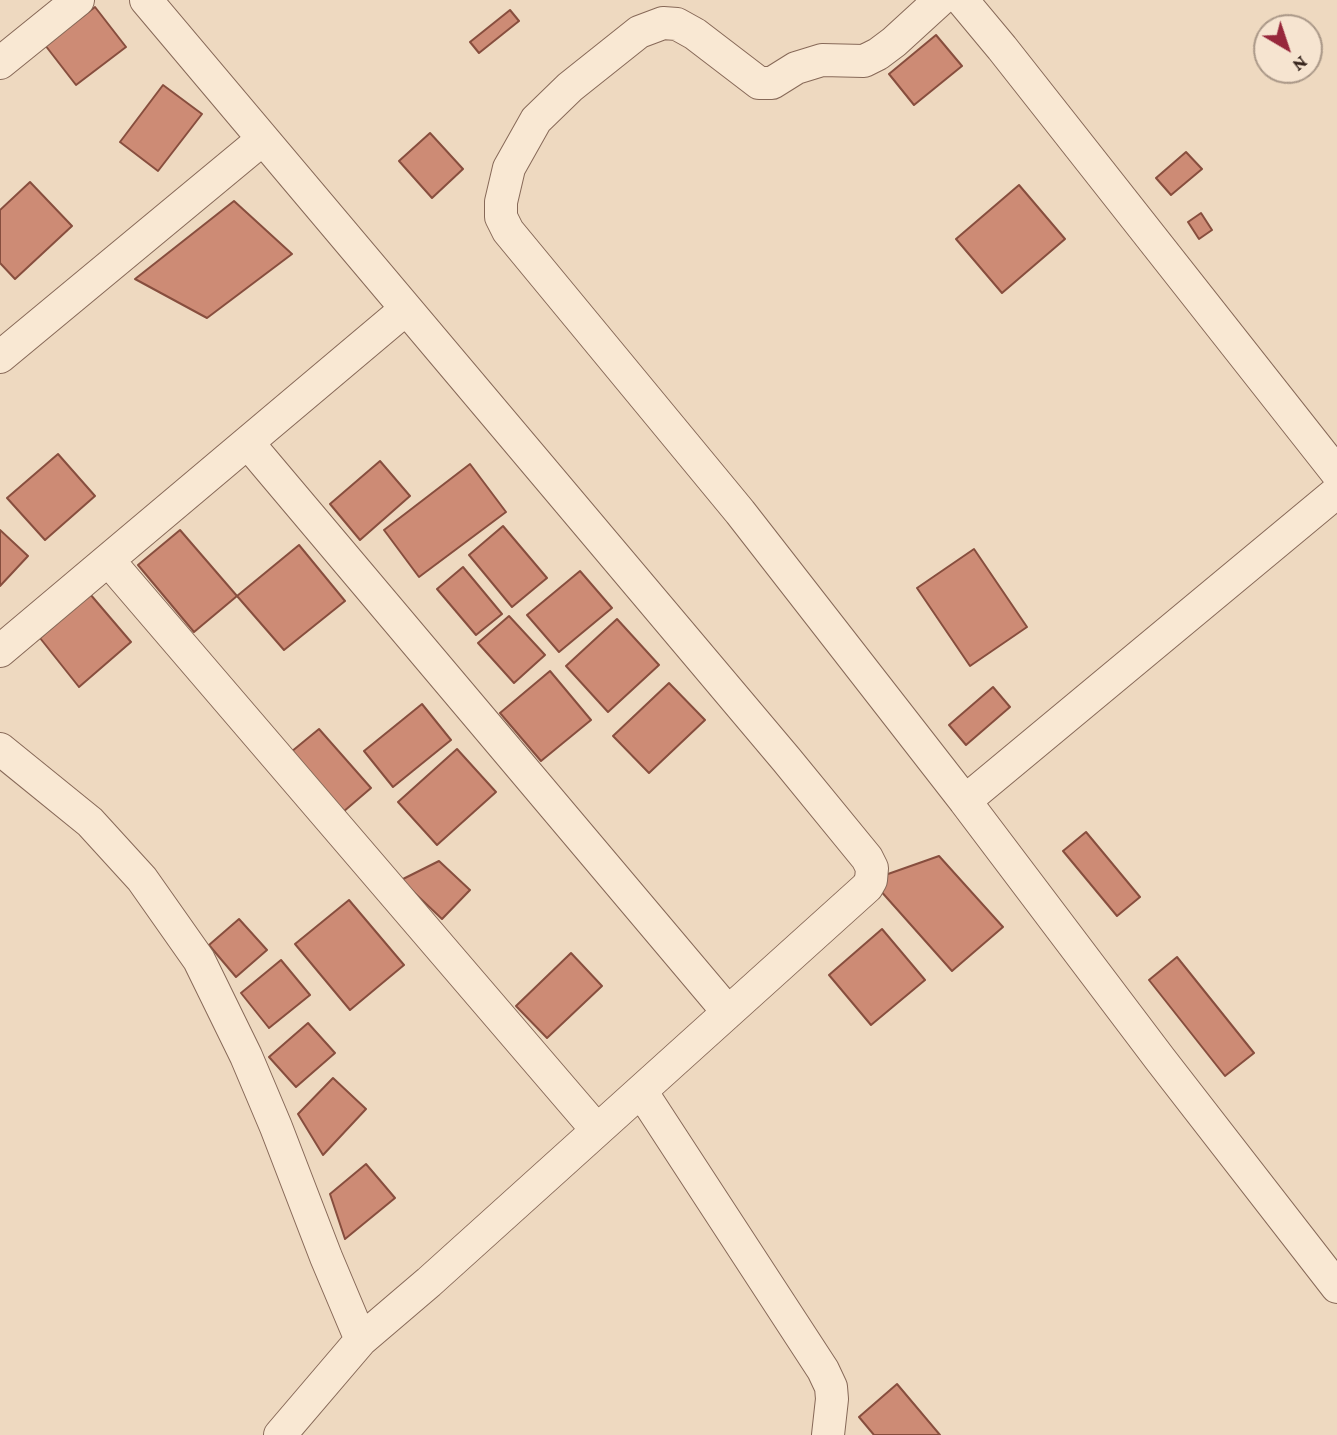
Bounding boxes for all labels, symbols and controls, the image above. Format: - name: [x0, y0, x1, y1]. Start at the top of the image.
- north arrow: [1253, 14, 1323, 84]
- text: N: [1289, 52, 1312, 76]

